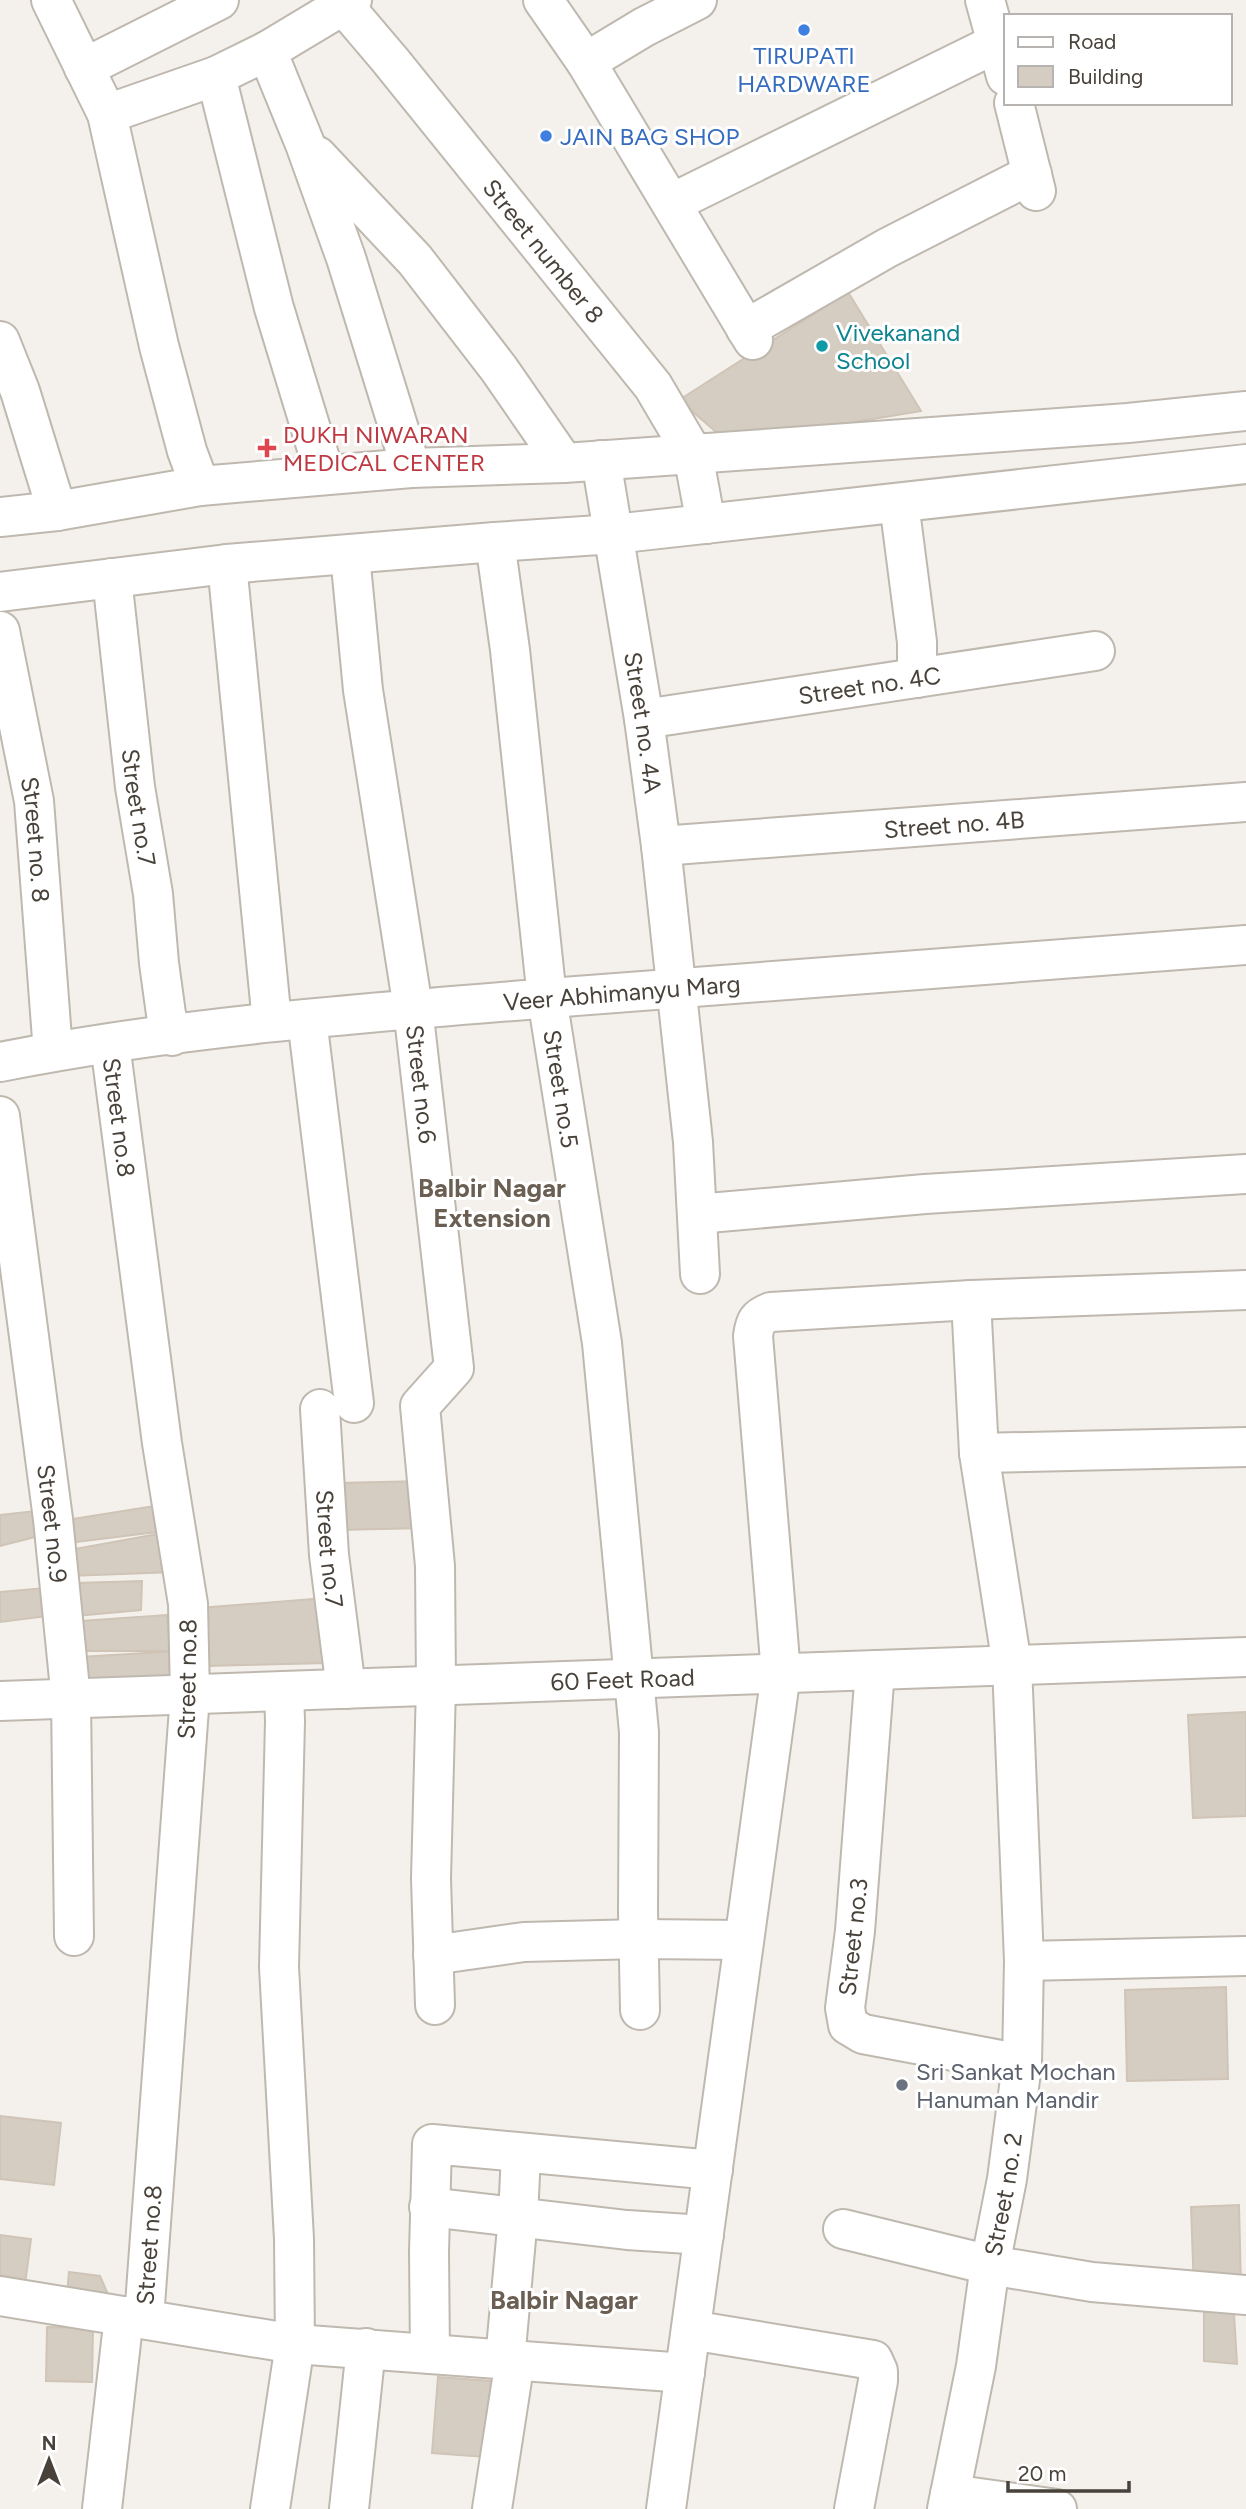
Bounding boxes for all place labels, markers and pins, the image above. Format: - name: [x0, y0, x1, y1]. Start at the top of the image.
- marker: TIRUPATI HARDWARE: [796, 22, 812, 38]
- place label: TIRUPATI HARDWARE: [737, 41, 871, 98]
- place label: JAIN BAG SHOP: [560, 122, 739, 151]
- marker: JAIN BAG SHOP: [538, 128, 554, 144]
- place label: Vivekanand School: [836, 318, 960, 375]
- marker: Vivekanand School: [814, 338, 830, 354]
- place label: DUKH NIWARAN MEDICAL CENTER: [283, 420, 485, 477]
- marker: DUKH NIWARAN MEDICAL CENTER: [257, 438, 277, 458]
- place label: Sri Sankat Mochan Hanuman Mandir: [916, 2057, 1116, 2114]
- marker: Sri Sankat Mochan Hanuman Mandir: [894, 2077, 910, 2093]

